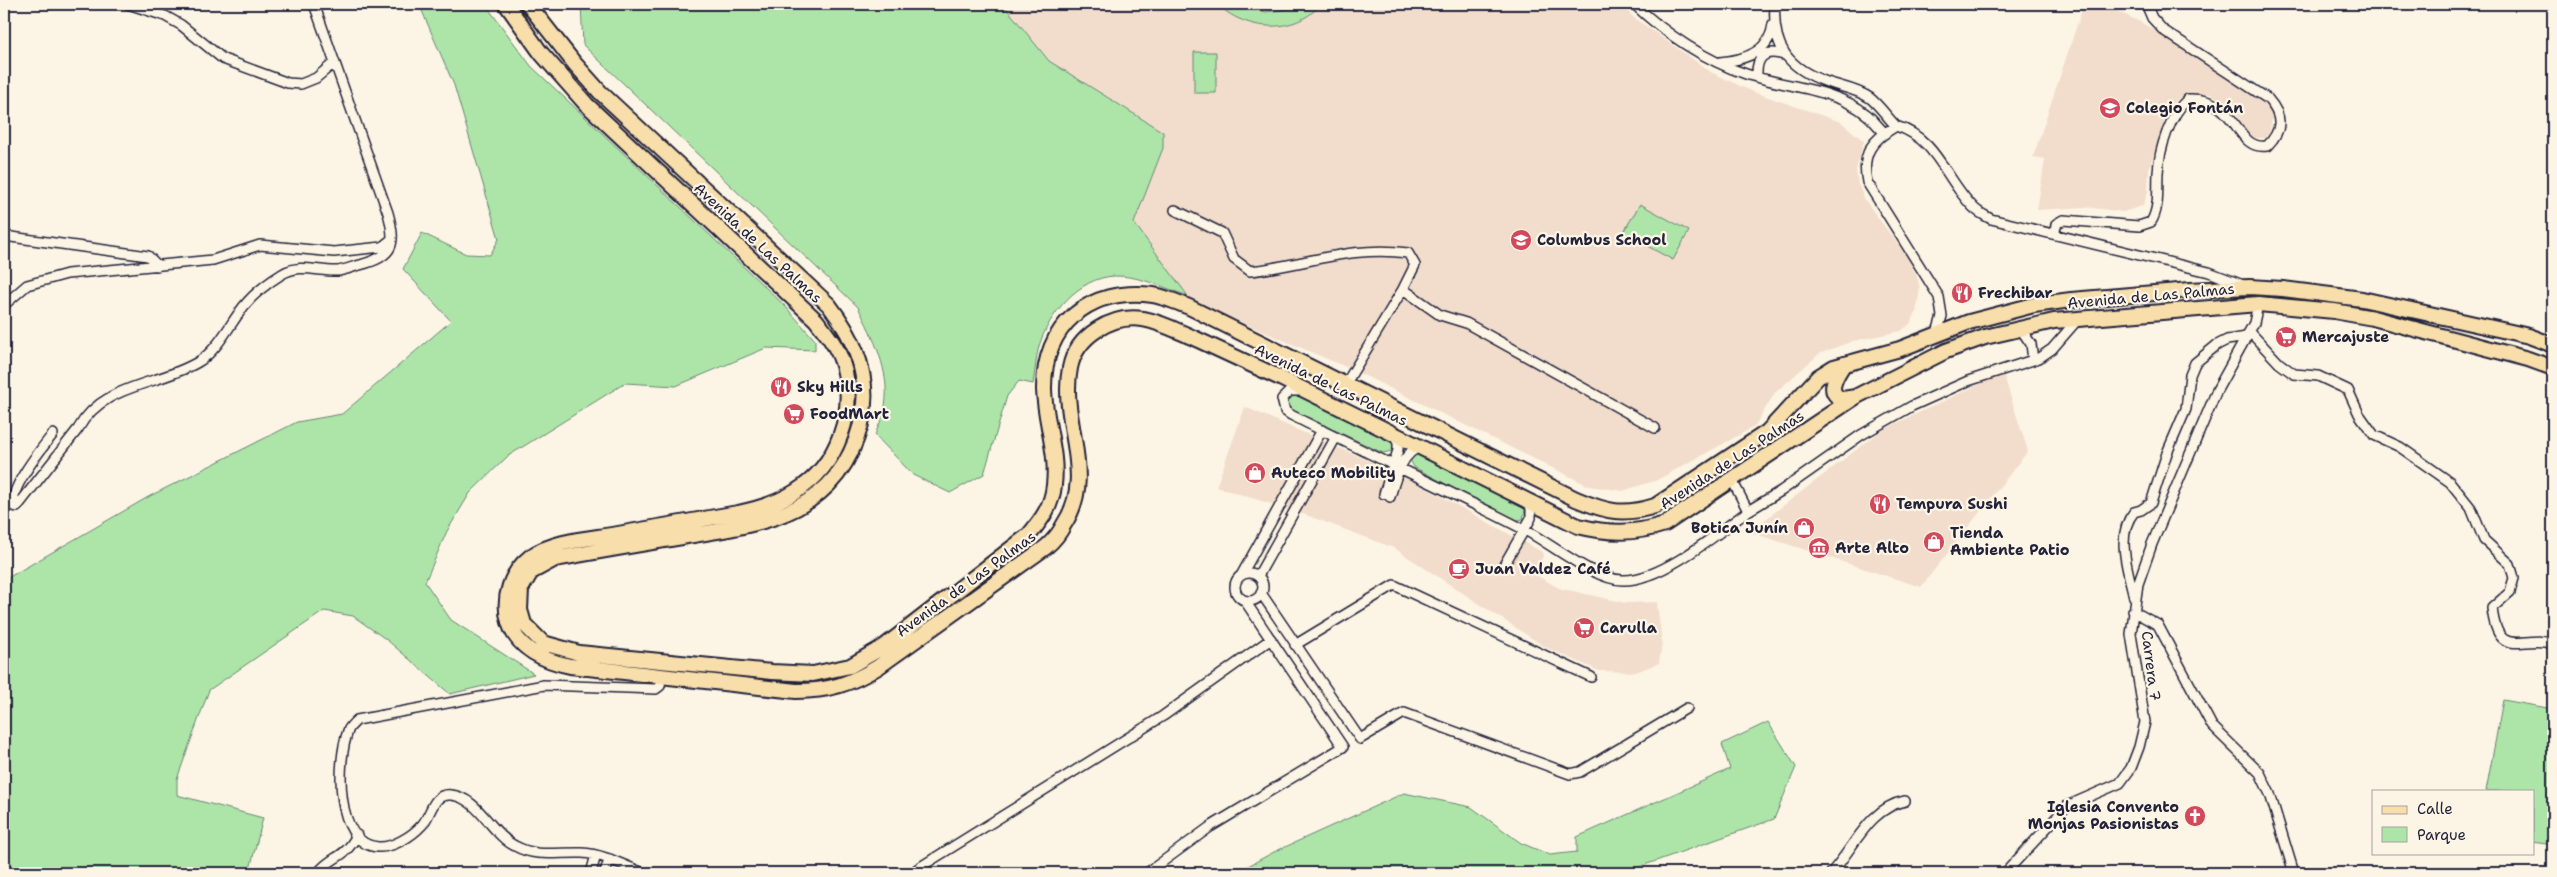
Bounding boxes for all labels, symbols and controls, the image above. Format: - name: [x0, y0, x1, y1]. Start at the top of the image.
- school or university icon: Colegio Fontán: [2098, 96, 2122, 120]
- place label: Colegio Fontán: [2126, 98, 2243, 118]
- street label: Avenida de Las Palmas: [690, 178, 826, 308]
- school or university icon: Columbus School: [1509, 228, 1533, 252]
- place label: Columbus School: [1537, 230, 1666, 250]
- street label: Avenida de Las Palmas: [2066, 279, 2236, 313]
- restaurant icon: Frechibar: [1950, 281, 1974, 305]
- place label: Frechibar: [1978, 283, 2053, 303]
- supermarket icon: Mercajuste: [2274, 325, 2298, 349]
- place label: Mercajuste: [2302, 327, 2389, 347]
- street label: Avenida de Las Palmas: [1251, 339, 1411, 431]
- restaurant icon: Sky Hills: [769, 375, 793, 399]
- place label: Sky Hills: [797, 377, 863, 397]
- supermarket icon: FoodMart: [782, 402, 806, 426]
- place label: FoodMart: [810, 404, 889, 424]
- street label: Avenida de Las Palmas: [1656, 406, 1808, 514]
- shop icon: Auteco Mobility: [1243, 461, 1267, 485]
- place label: Auteco Mobility: [1271, 463, 1396, 483]
- restaurant icon: Tempura Sushi: [1868, 492, 1892, 516]
- place label: Tempura Sushi: [1896, 494, 2008, 514]
- shop icon: Botica Junín: [1792, 516, 1816, 540]
- place label: Botica Junín: [1691, 518, 1788, 538]
- place label: Tienda Ambiente Patio: [1950, 523, 2070, 560]
- street label: Avenida de Las Palmas: [892, 526, 1040, 642]
- shop icon: Tienda Ambiente Patio: [1922, 530, 1946, 554]
- museum icon: Arte Alto: [1807, 536, 1831, 560]
- place label: Arte Alto: [1835, 538, 1909, 558]
- cafe icon: Juan Valdez Café: [1447, 557, 1471, 581]
- place label: Juan Valdez Café: [1475, 559, 1611, 579]
- supermarket icon: Carulla: [1572, 616, 1596, 640]
- place label: Carulla: [1600, 618, 1658, 638]
- street label: Carrera 7: [2137, 630, 2165, 702]
- legend: [2372, 790, 2534, 854]
- place label: Iglesia Convento Monjas Pasionistas: [2028, 797, 2179, 834]
- text: Calle: [2417, 799, 2453, 819]
- church icon: Iglesia Convento Monjas Pasionistas: [2183, 804, 2207, 828]
- text: Parque: [2417, 825, 2466, 845]

